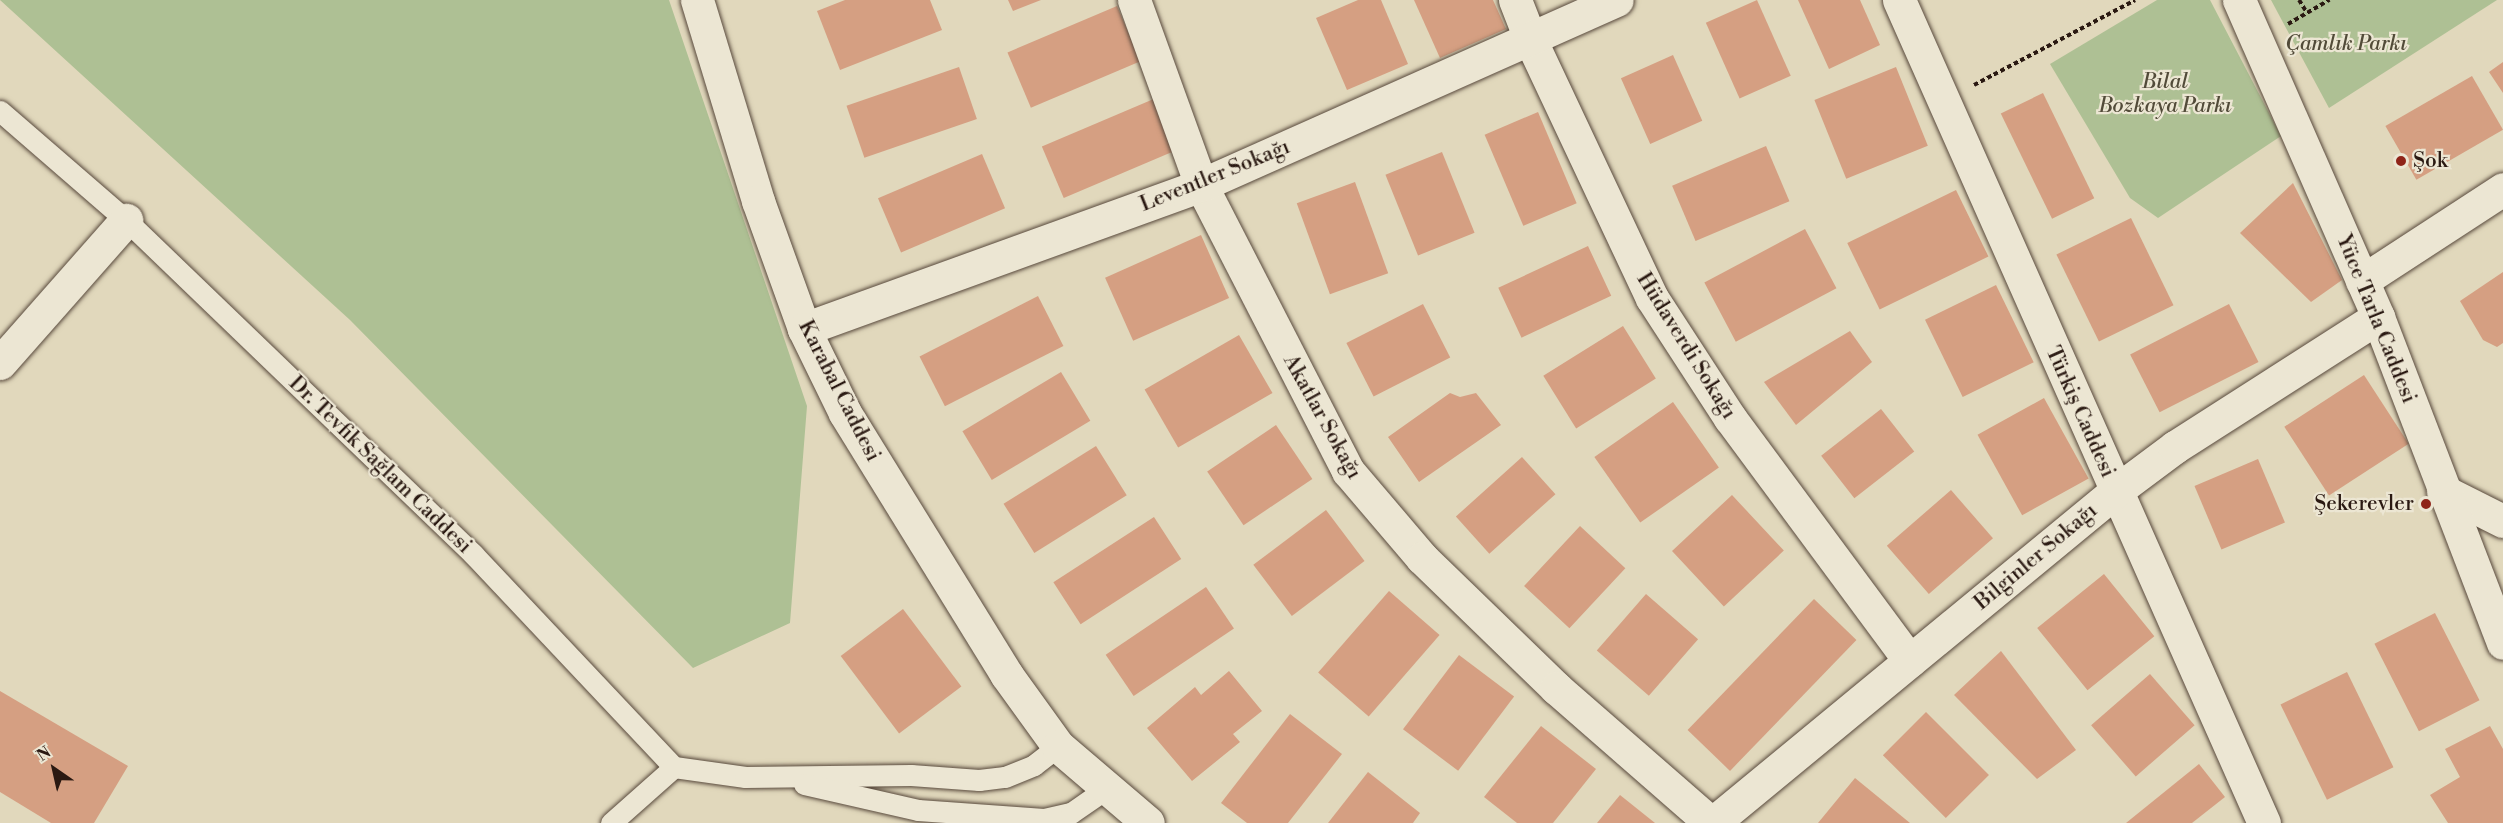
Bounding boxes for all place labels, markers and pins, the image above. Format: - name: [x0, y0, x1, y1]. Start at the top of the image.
- place label: Şok: [2413, 148, 2448, 174]
- marker: Şok: [2394, 154, 2408, 168]
- place label: Şekerevler: [2314, 491, 2414, 517]
- marker: Şekerevler: [2419, 497, 2433, 511]

